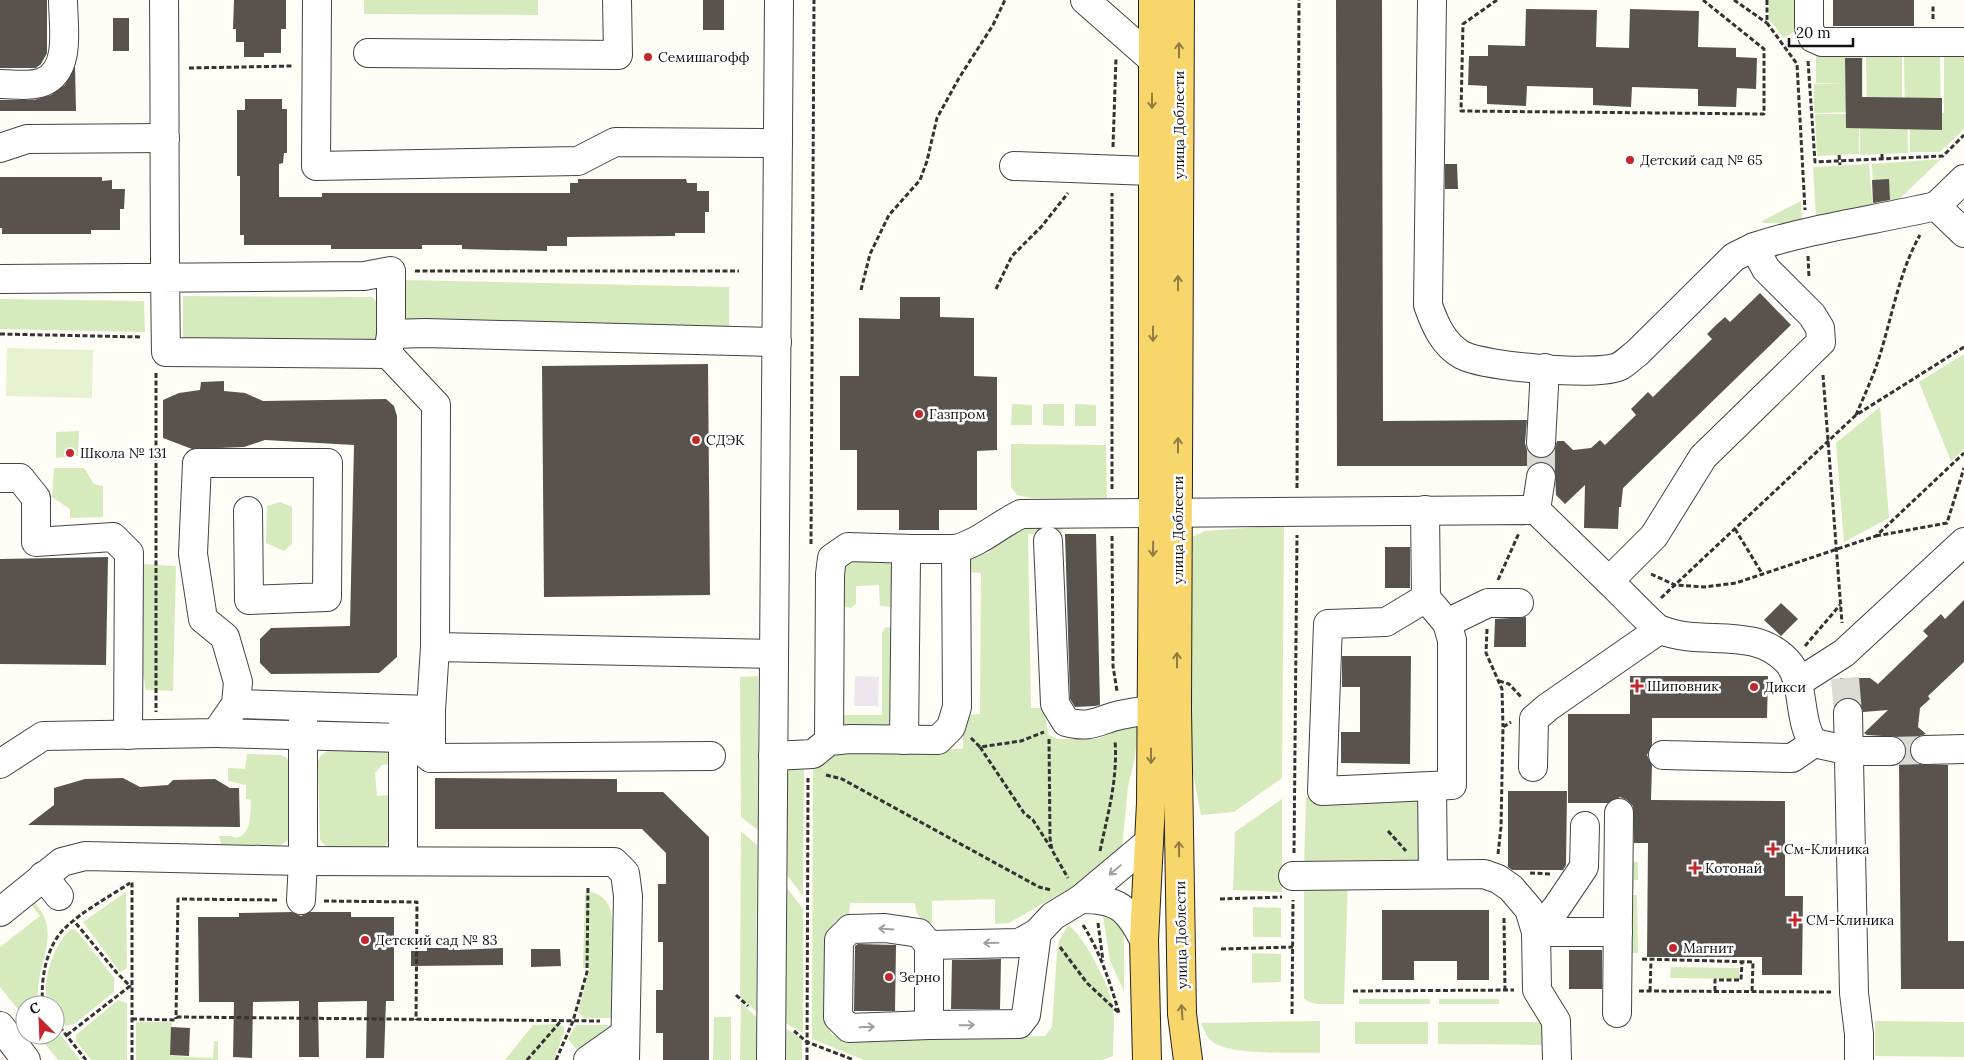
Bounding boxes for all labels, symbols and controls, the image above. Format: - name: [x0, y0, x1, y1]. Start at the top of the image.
- scale bar: [1789, 15, 1853, 47]
- text: 20 m: [1796, 23, 1831, 42]
- one-way arrow: [1174, 43, 1184, 59]
- place label: Семишагофф: [658, 48, 750, 66]
- marker: Семишагофф: [642, 51, 654, 63]
- street label: улица Доблести: [1170, 71, 1188, 179]
- one-way arrow: [1147, 92, 1157, 109]
- place label: Детский сад № 65: [1640, 151, 1763, 169]
- marker: Детский сад № 65: [1624, 154, 1636, 166]
- one-way arrow: [1173, 275, 1183, 292]
- one-way arrow: [1148, 325, 1158, 341]
- place label: Газпром: [929, 405, 986, 423]
- marker: Газпром: [913, 408, 925, 420]
- place label: СДЭК: [706, 431, 745, 449]
- marker: СДЭК: [690, 434, 702, 446]
- one-way arrow: [1173, 438, 1183, 454]
- place label: Школа № 131: [80, 444, 167, 462]
- marker: Школа № 131: [64, 447, 76, 459]
- street label: улица Доблести: [1169, 476, 1187, 584]
- one-way arrow: [1148, 540, 1158, 556]
- one-way arrow: [1172, 653, 1182, 669]
- place label: Шиповник: [1647, 677, 1719, 695]
- place label: Дикси: [1764, 678, 1806, 696]
- marker: Шиповник: [1631, 680, 1643, 692]
- marker: Дикси: [1748, 681, 1760, 693]
- one-way arrow: [1146, 748, 1156, 764]
- place label: См-Клиника: [1784, 840, 1870, 858]
- one-way arrow: [1174, 841, 1184, 858]
- marker: См-Клиника: [1766, 842, 1780, 856]
- place label: Котонай: [1705, 859, 1763, 877]
- marker: Котонай: [1689, 862, 1701, 874]
- one-way arrow: [1108, 864, 1121, 876]
- street label: улица Доблести: [1171, 880, 1191, 989]
- place label: СМ-Клиника: [1806, 911, 1894, 929]
- marker: СМ-Клиника: [1788, 913, 1802, 927]
- one-way arrow: [878, 924, 894, 933]
- place label: Детский сад № 83: [375, 931, 498, 949]
- marker: Детский сад № 83: [359, 934, 371, 946]
- one-way arrow: [983, 938, 999, 948]
- place label: Магнит: [1683, 939, 1734, 957]
- marker: Магнит: [1667, 942, 1679, 954]
- place label: Зерно: [899, 968, 940, 986]
- marker: Зерно: [883, 971, 895, 983]
- north arrow: [15, 995, 65, 1045]
- text: С: [27, 998, 43, 1018]
- one-way arrow: [1178, 1004, 1187, 1020]
- one-way arrow: [958, 1020, 974, 1030]
- one-way arrow: [859, 1023, 875, 1032]

